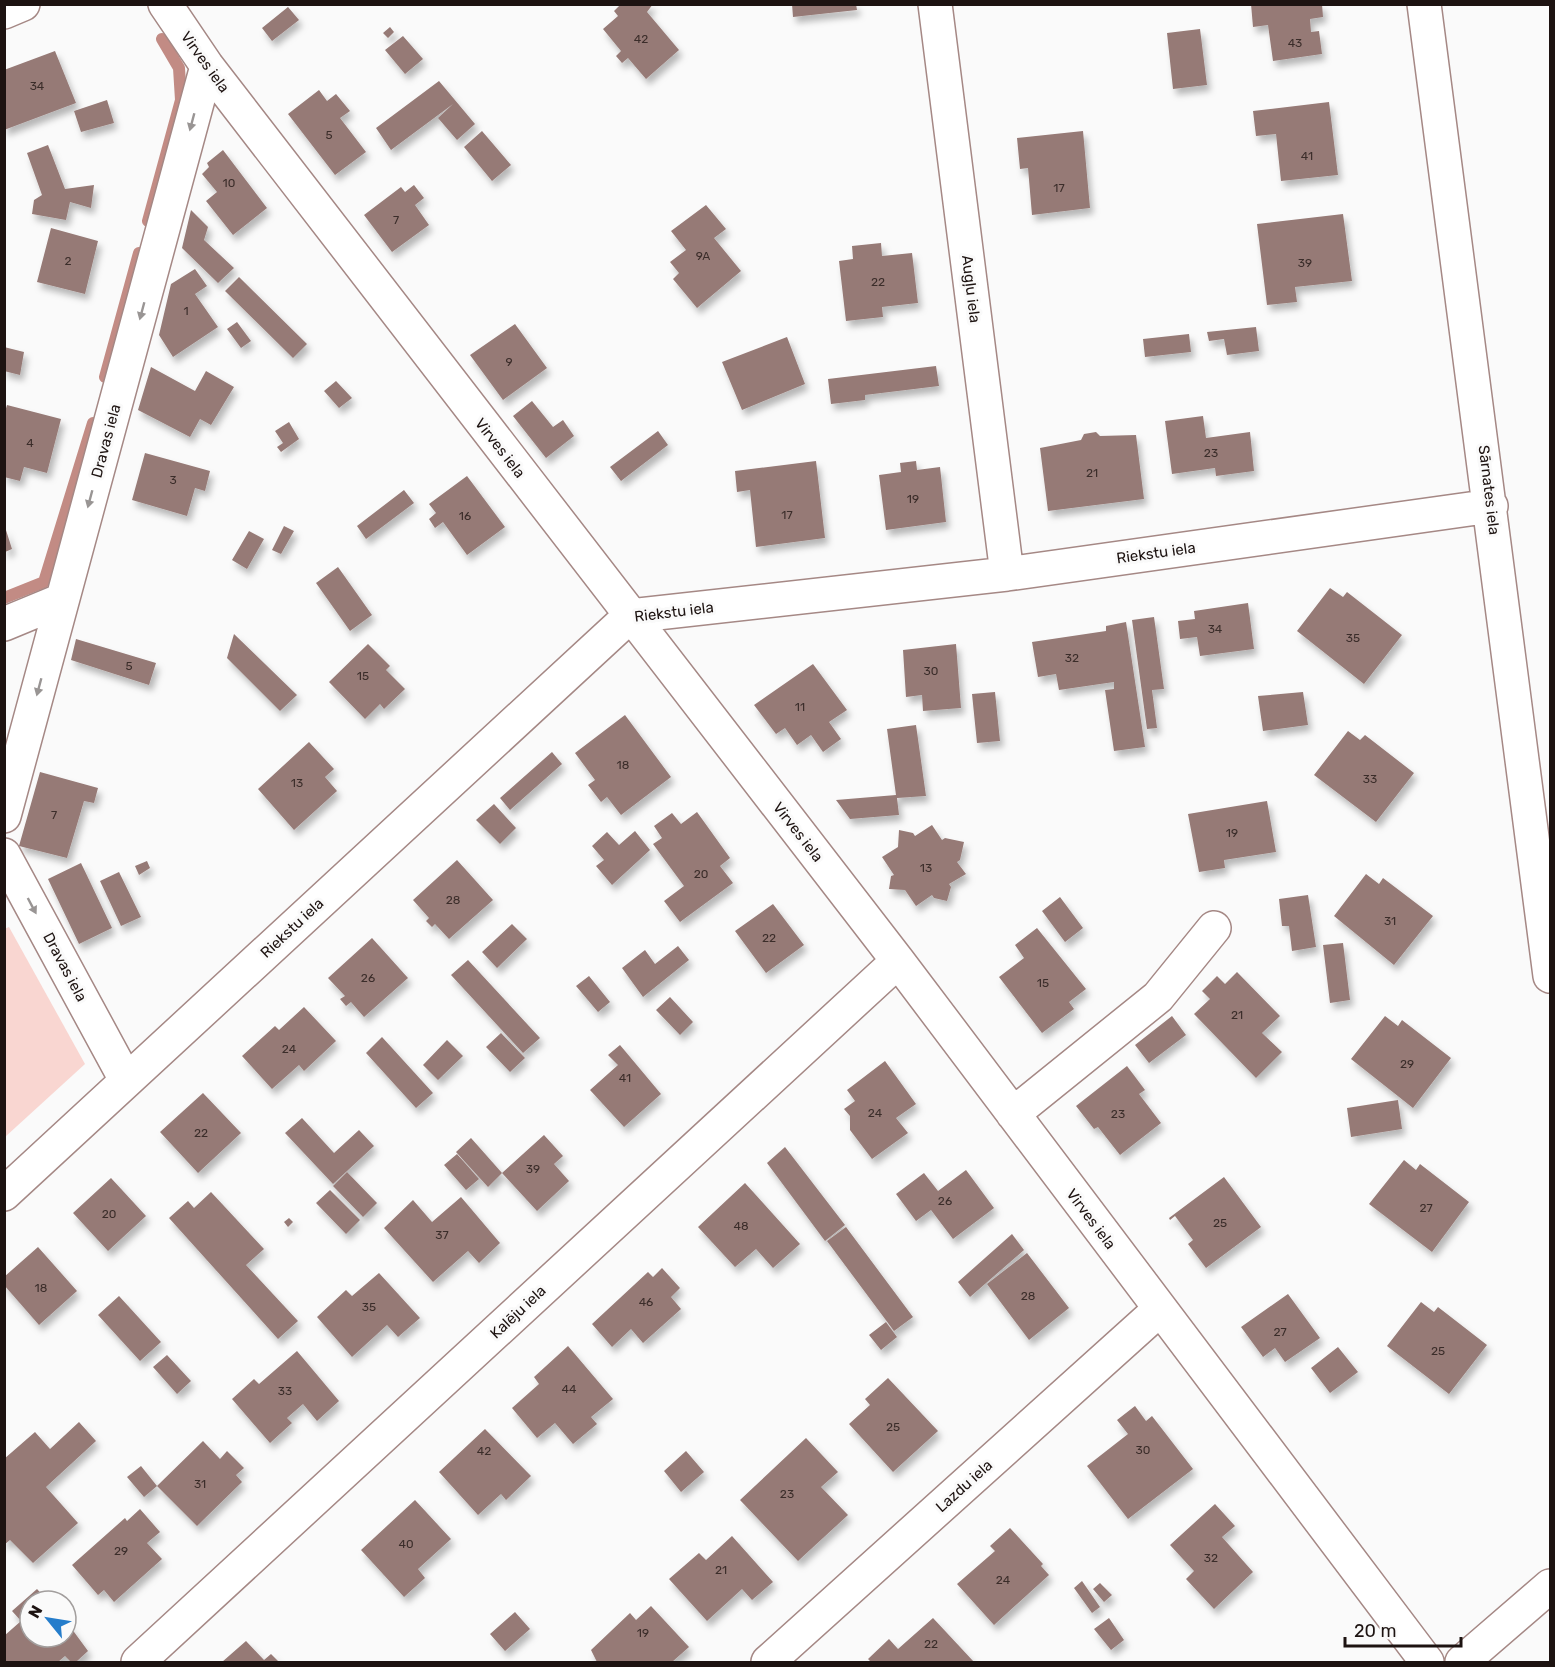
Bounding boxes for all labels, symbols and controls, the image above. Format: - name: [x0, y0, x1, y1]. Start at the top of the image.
- street label: Virves iela: [177, 28, 233, 96]
- house number: 42: [634, 32, 648, 46]
- house number: 43: [1288, 36, 1302, 50]
- house number: 34: [30, 79, 45, 93]
- one-way arrow: [187, 113, 196, 131]
- house number: 5: [325, 128, 333, 142]
- house number: 41: [1301, 149, 1313, 163]
- house number: 10: [223, 176, 235, 190]
- house number: 17: [1053, 181, 1065, 195]
- house number: 7: [393, 213, 399, 227]
- house number: 9A: [696, 249, 710, 263]
- house number: 2: [64, 254, 72, 268]
- street label: Augļu iela: [958, 254, 984, 324]
- house number: 39: [1298, 256, 1312, 270]
- house number: 22: [871, 275, 885, 289]
- one-way arrow: [136, 302, 146, 320]
- house number: 1: [183, 304, 189, 318]
- house number: 9: [505, 355, 513, 369]
- street label: Dravas iela: [88, 402, 124, 480]
- street label: Virves iela: [471, 415, 529, 481]
- house number: 4: [26, 436, 34, 450]
- street label: Sārnates iela: [1475, 444, 1503, 536]
- house number: 23: [1204, 446, 1218, 460]
- house number: 21: [1086, 466, 1098, 480]
- house number: 3: [169, 473, 177, 487]
- one-way arrow: [85, 490, 94, 508]
- house number: 19: [907, 492, 919, 506]
- house number: 17: [781, 508, 793, 522]
- house number: 16: [459, 509, 471, 523]
- street label: Riekstu iela: [1115, 539, 1197, 567]
- street label: Riekstu iela: [633, 598, 715, 626]
- house number: 34: [1208, 622, 1223, 636]
- house number: 35: [1346, 631, 1360, 645]
- house number: 32: [1065, 651, 1079, 665]
- house number: 5: [125, 659, 133, 673]
- house number: 30: [924, 664, 938, 678]
- house number: 15: [357, 669, 369, 683]
- one-way arrow: [34, 678, 43, 696]
- house number: 11: [795, 700, 805, 714]
- house number: 18: [617, 758, 629, 772]
- house number: 33: [1363, 772, 1377, 786]
- house number: 13: [291, 776, 303, 790]
- street label: Virves iela: [769, 799, 827, 865]
- house number: 7: [51, 808, 57, 822]
- house number: 19: [1226, 826, 1238, 840]
- house number: 13: [920, 861, 932, 875]
- house number: 20: [694, 867, 708, 881]
- house number: 28: [446, 893, 460, 907]
- street label: Riekstu iela: [257, 894, 327, 962]
- one-way arrow: [27, 898, 37, 915]
- house number: 31: [1384, 914, 1396, 928]
- street label: Dravas iela: [39, 929, 91, 1005]
- house number: 22: [762, 931, 776, 945]
- house number: 26: [361, 971, 375, 985]
- house number: 15: [1037, 976, 1049, 990]
- house number: 21: [1231, 1008, 1243, 1022]
- house number: 24: [282, 1042, 297, 1056]
- house number: 29: [1400, 1057, 1414, 1071]
- house number: 41: [619, 1071, 631, 1085]
- house number: 24: [868, 1106, 883, 1120]
- house number: 23: [1111, 1107, 1125, 1121]
- house number: 22: [194, 1126, 208, 1140]
- house number: 39: [526, 1162, 540, 1176]
- street label: Virves iela: [1062, 1185, 1120, 1253]
- house number: 26: [938, 1194, 952, 1208]
- house number: 27: [1419, 1201, 1433, 1215]
- house number: 20: [102, 1207, 116, 1221]
- house number: 25: [1213, 1216, 1227, 1230]
- house number: 48: [733, 1219, 749, 1233]
- house number: 37: [435, 1228, 449, 1242]
- house number: 18: [35, 1281, 47, 1295]
- street label: Kalēju iela: [486, 1282, 550, 1342]
- house number: 28: [1021, 1289, 1035, 1303]
- house number: 46: [639, 1295, 653, 1309]
- house number: 35: [362, 1300, 376, 1314]
- house number: 27: [1273, 1325, 1287, 1339]
- house number: 25: [1431, 1344, 1445, 1358]
- house number: 44: [562, 1382, 577, 1396]
- house number: 33: [278, 1384, 292, 1398]
- house number: 25: [886, 1420, 900, 1434]
- house number: 30: [1136, 1443, 1150, 1457]
- house number: 42: [477, 1444, 491, 1458]
- street label: Lazdu iela: [932, 1456, 996, 1516]
- house number: 31: [194, 1477, 206, 1491]
- house number: 23: [780, 1487, 794, 1501]
- house number: 40: [398, 1537, 414, 1551]
- house number: 29: [114, 1544, 128, 1558]
- house number: 32: [1204, 1551, 1218, 1565]
- house number: 21: [715, 1563, 727, 1577]
- house number: 24: [996, 1573, 1011, 1587]
- north arrow: [18, 1589, 78, 1649]
- text: N: [24, 1602, 47, 1621]
- scale bar: [1345, 1610, 1460, 1648]
- text: 20 m: [1354, 1620, 1396, 1642]
- house number: 19: [637, 1626, 649, 1640]
- house number: 22: [924, 1637, 938, 1651]

